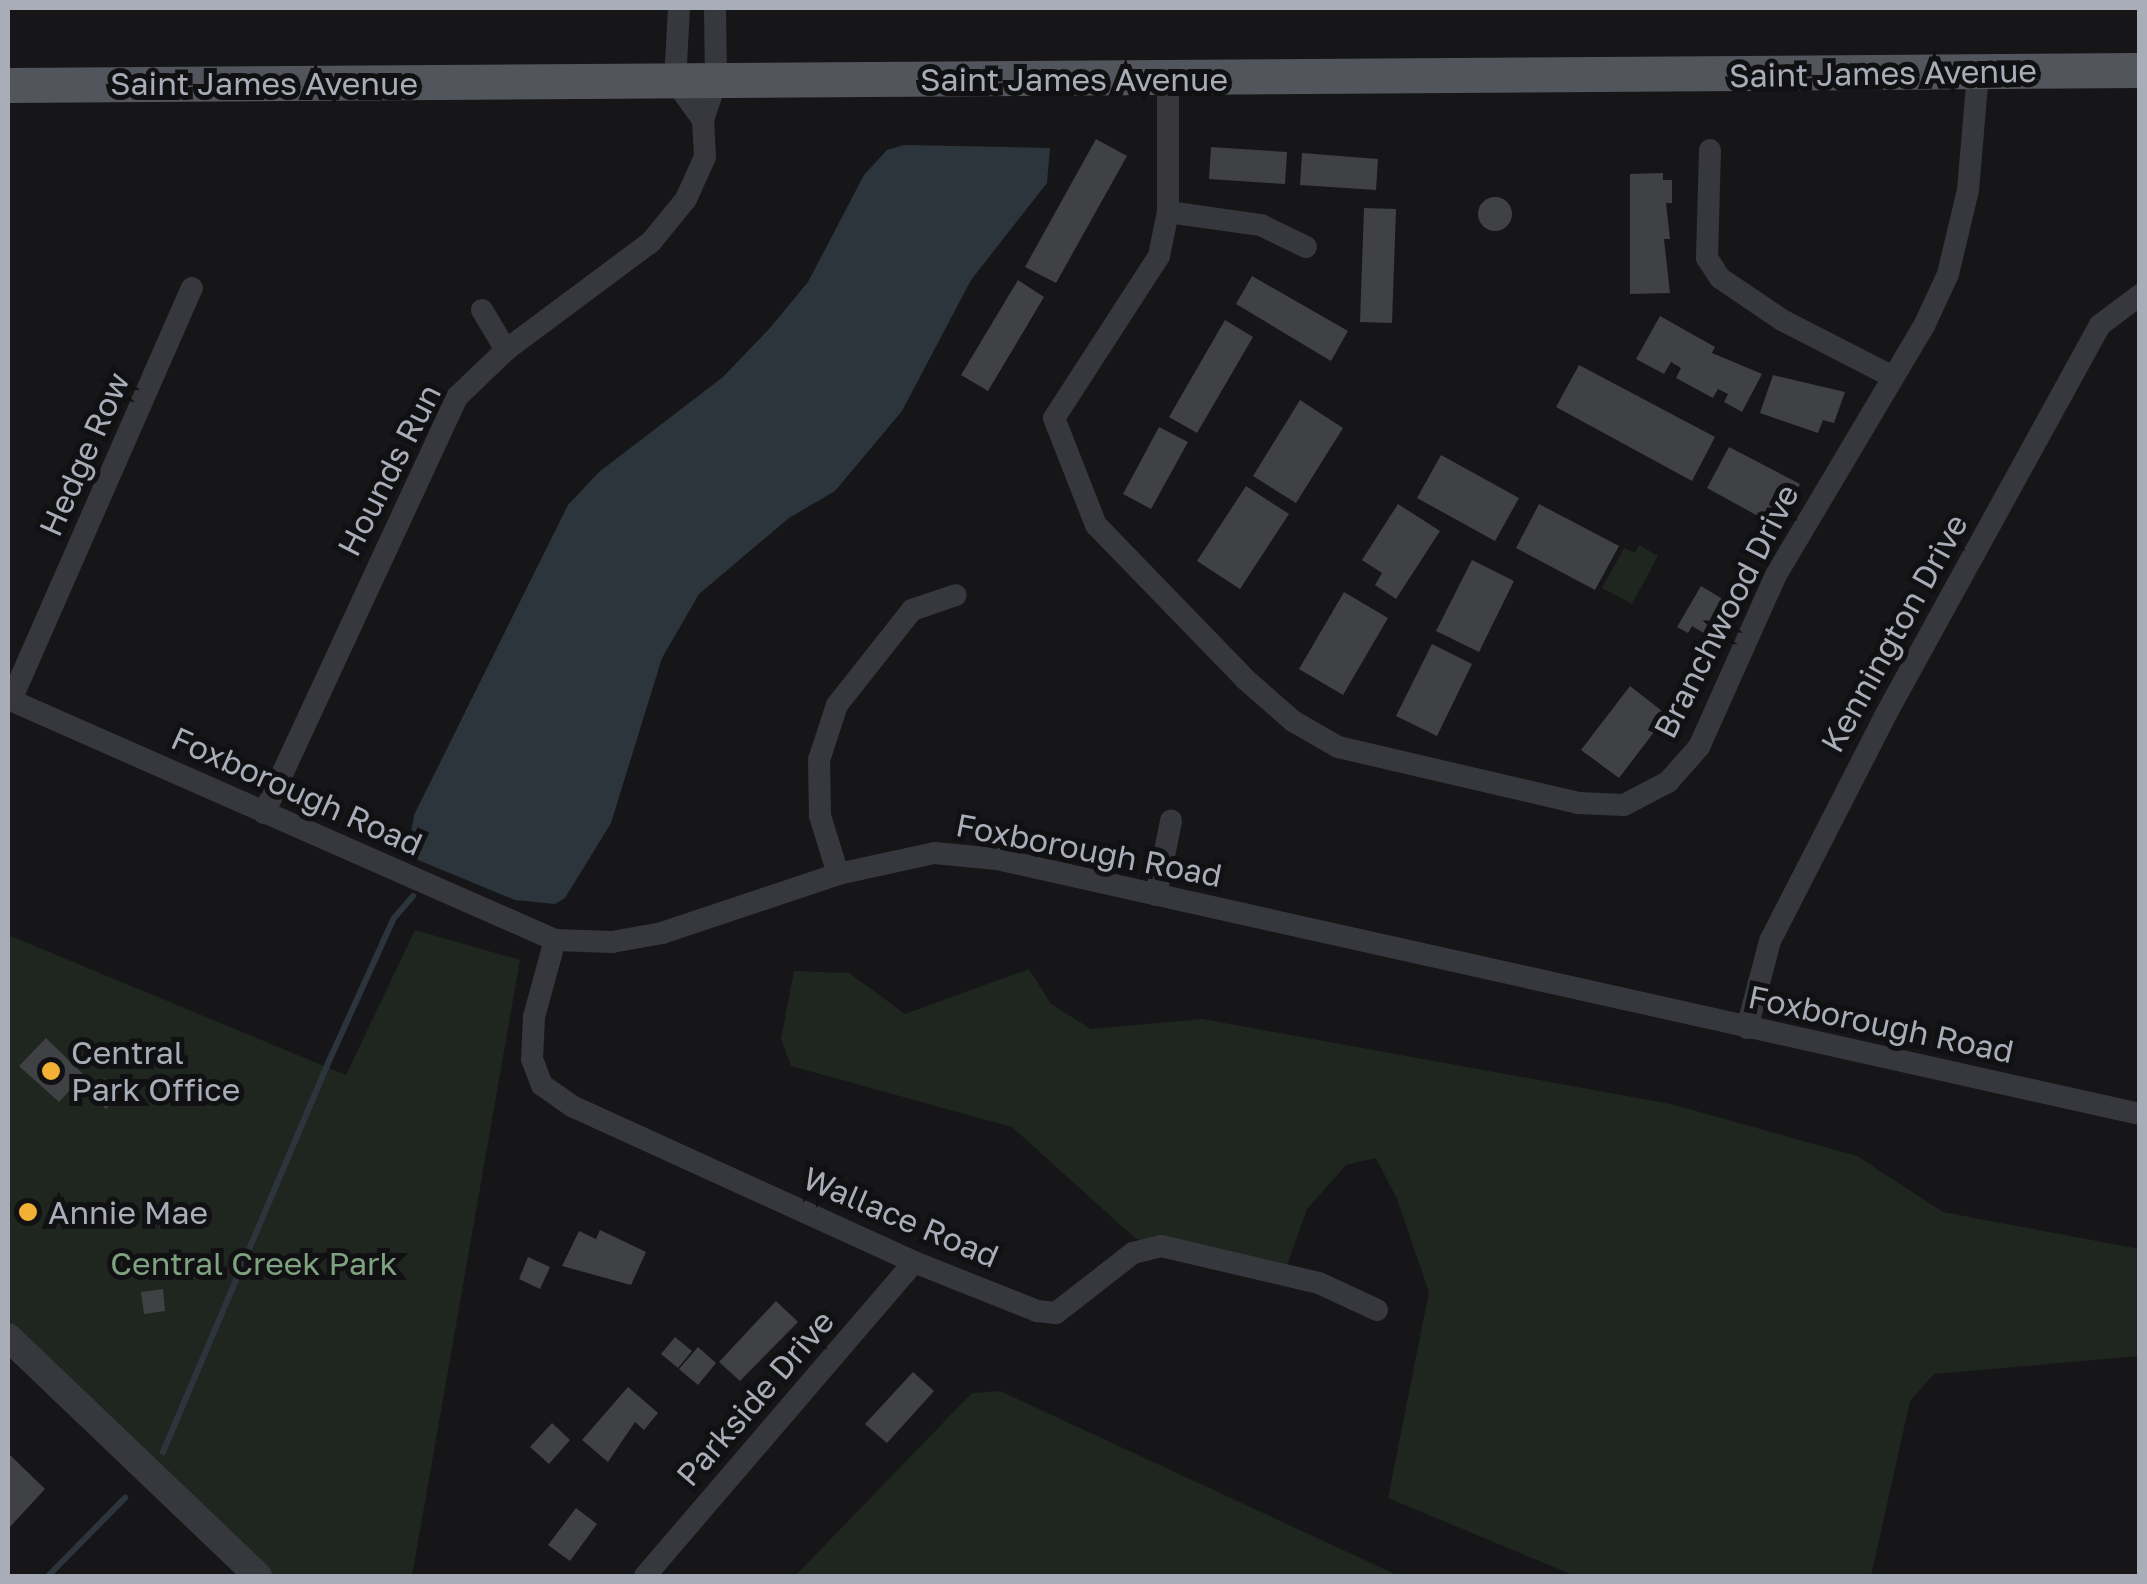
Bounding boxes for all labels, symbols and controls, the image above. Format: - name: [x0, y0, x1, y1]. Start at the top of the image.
- street label: Saint James Avenue: [1729, 51, 2037, 95]
- street label: Saint James Avenue: [920, 60, 1228, 98]
- street label: Saint James Avenue: [110, 64, 418, 102]
- street label: Hedge Row: [31, 366, 137, 542]
- street label: Hounds Run: [329, 378, 449, 562]
- street label: Branchwood Drive: [1646, 478, 1806, 744]
- street label: Kennington Drive: [1813, 507, 1975, 759]
- street label: Foxborough Road: [166, 719, 428, 863]
- street label: Foxborough Road: [953, 805, 1225, 895]
- street label: Foxborough Road: [1745, 977, 2017, 1071]
- place label: Central Park Office: [71, 1034, 240, 1109]
- marker: Central Park Office: [40, 1060, 62, 1082]
- street label: Wallace Road: [798, 1159, 1004, 1275]
- place label: Annie Mae: [48, 1193, 208, 1231]
- marker: Annie Mae: [17, 1201, 39, 1223]
- park label: Central Creek Park: [110, 1244, 398, 1282]
- street label: Parkside Drive: [668, 1302, 842, 1494]

